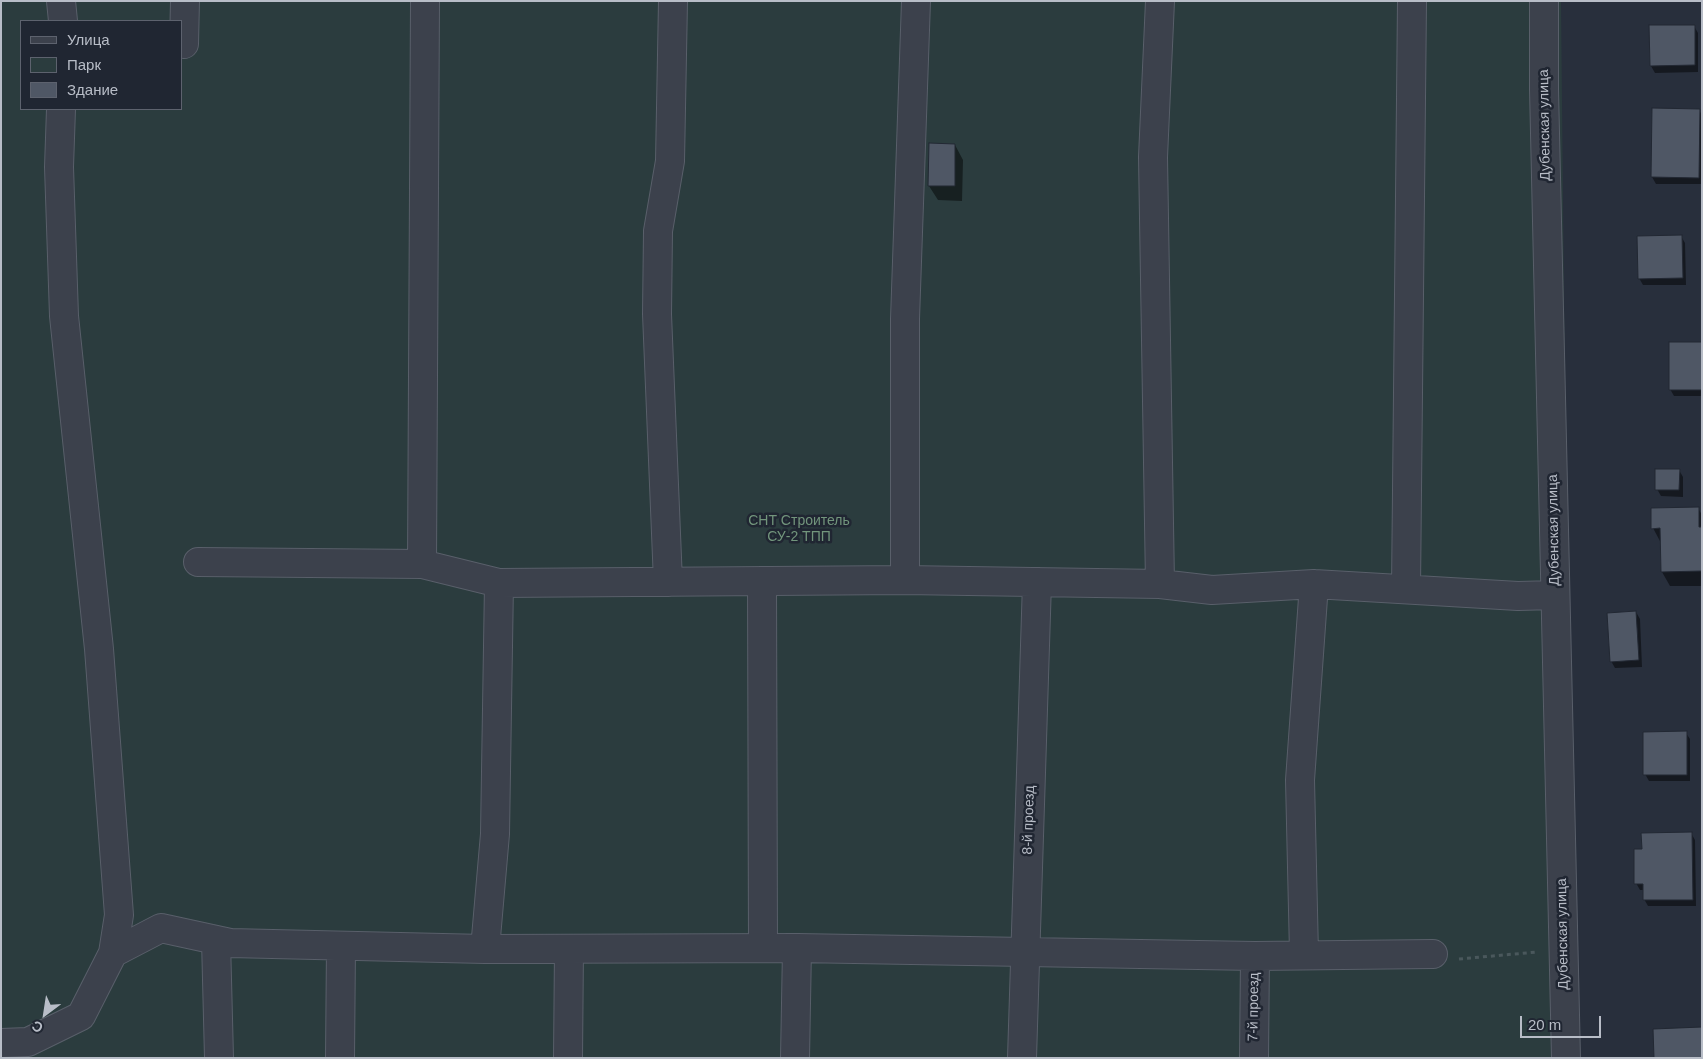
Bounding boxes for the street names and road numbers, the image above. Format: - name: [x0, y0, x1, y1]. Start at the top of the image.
- street label: Дубенская улица: [1536, 69, 1554, 181]
- street label: Дубенская улица: [1545, 474, 1563, 586]
- street label: 8-й проезд: [1019, 785, 1039, 855]
- street label: Дубенская улица: [1554, 878, 1572, 990]
- street label: 7-й проезд: [1245, 972, 1263, 1042]

